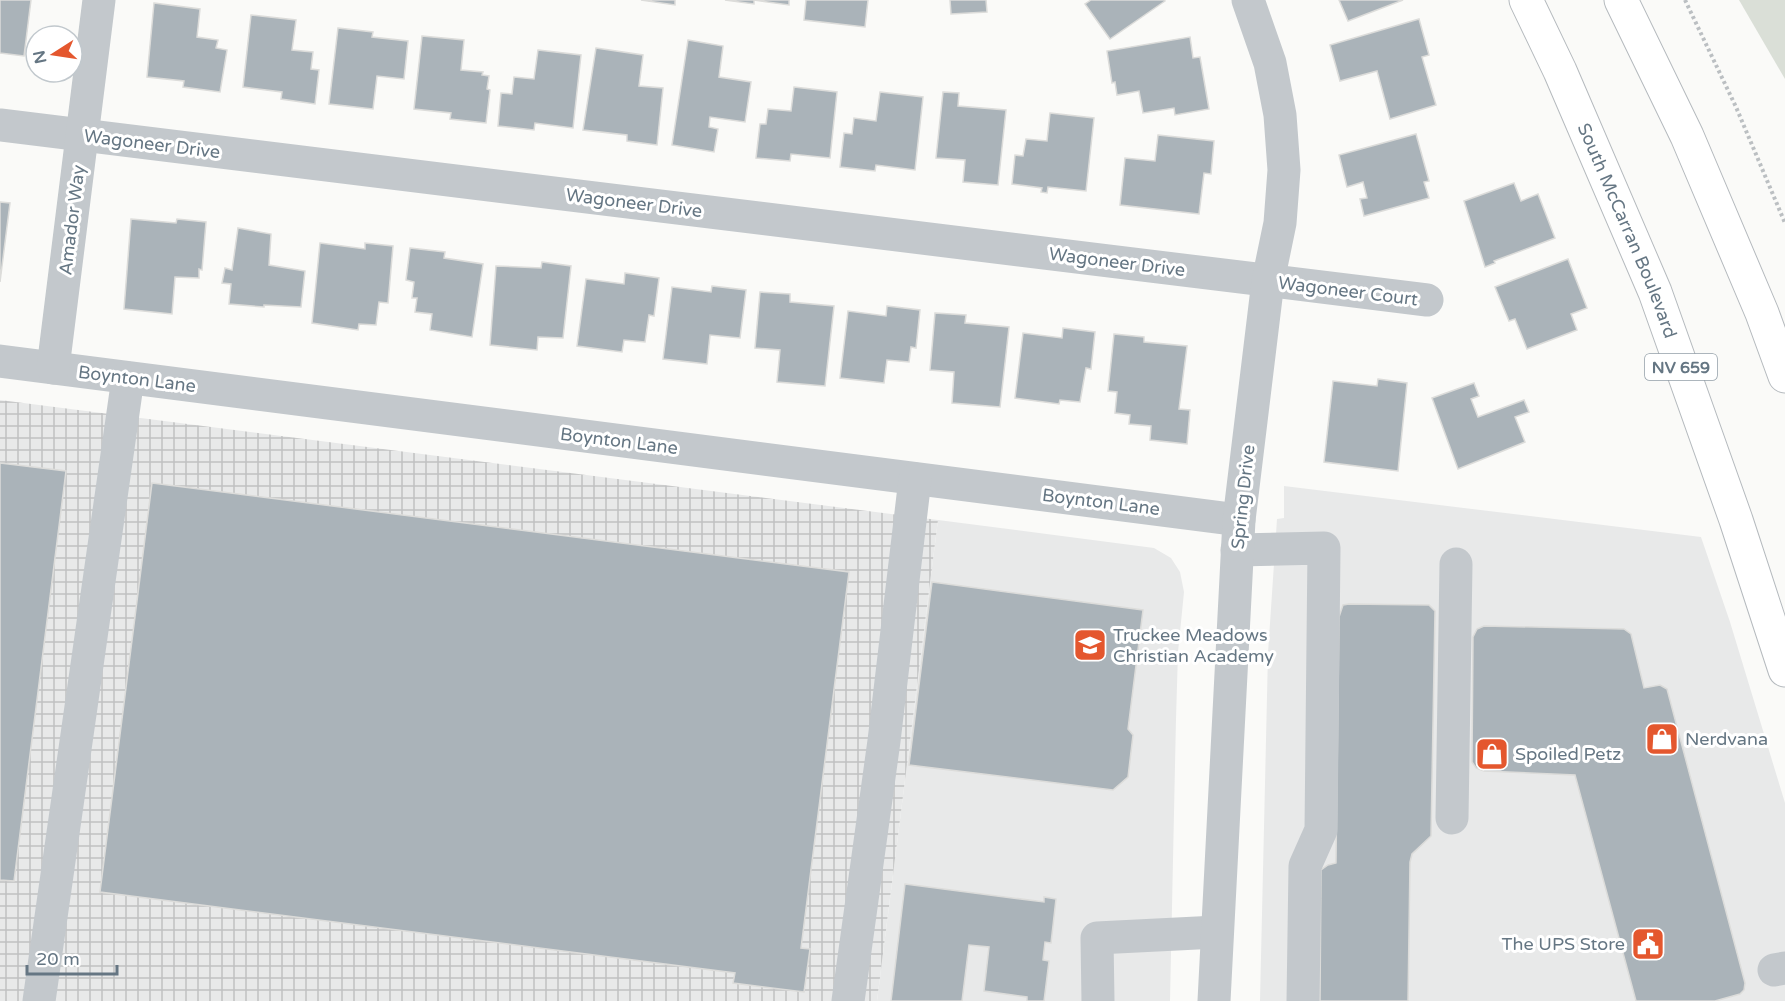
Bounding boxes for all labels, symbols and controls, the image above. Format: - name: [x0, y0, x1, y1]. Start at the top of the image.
- north arrow: [24, 24, 84, 84]
- text: N: [29, 49, 51, 65]
- street label: South McCarran Boulevard: [1573, 120, 1681, 341]
- street label: Wagoneer Drive: [83, 125, 221, 163]
- street label: Amador Way: [54, 163, 90, 276]
- street label: Wagoneer Drive: [565, 184, 703, 222]
- street label: Wagoneer Drive: [1048, 243, 1186, 281]
- street label: Wagoneer Court: [1277, 272, 1419, 311]
- road number: NV 659: [1645, 354, 1717, 380]
- street label: Boynton Lane: [77, 361, 197, 397]
- street label: Boynton Lane: [559, 423, 679, 459]
- street label: Spring Drive: [1227, 444, 1259, 550]
- street label: Boynton Lane: [1041, 484, 1161, 520]
- place label: Truckee Meadows Christian Academy: [1113, 624, 1274, 667]
- school or university icon: Truckee Meadows Christian Academy: [1072, 627, 1108, 663]
- shop icon: Nerdvana: [1644, 721, 1680, 757]
- place label: Nerdvana: [1685, 728, 1768, 750]
- shop icon: Spoiled Petz: [1474, 736, 1510, 772]
- place label: Spoiled Petz: [1515, 743, 1621, 765]
- public building icon: The UPS Store: [1630, 926, 1666, 962]
- place label: The UPS Store: [1502, 933, 1625, 955]
- scale bar: [27, 938, 117, 976]
- text: 20 m: [36, 948, 80, 970]

